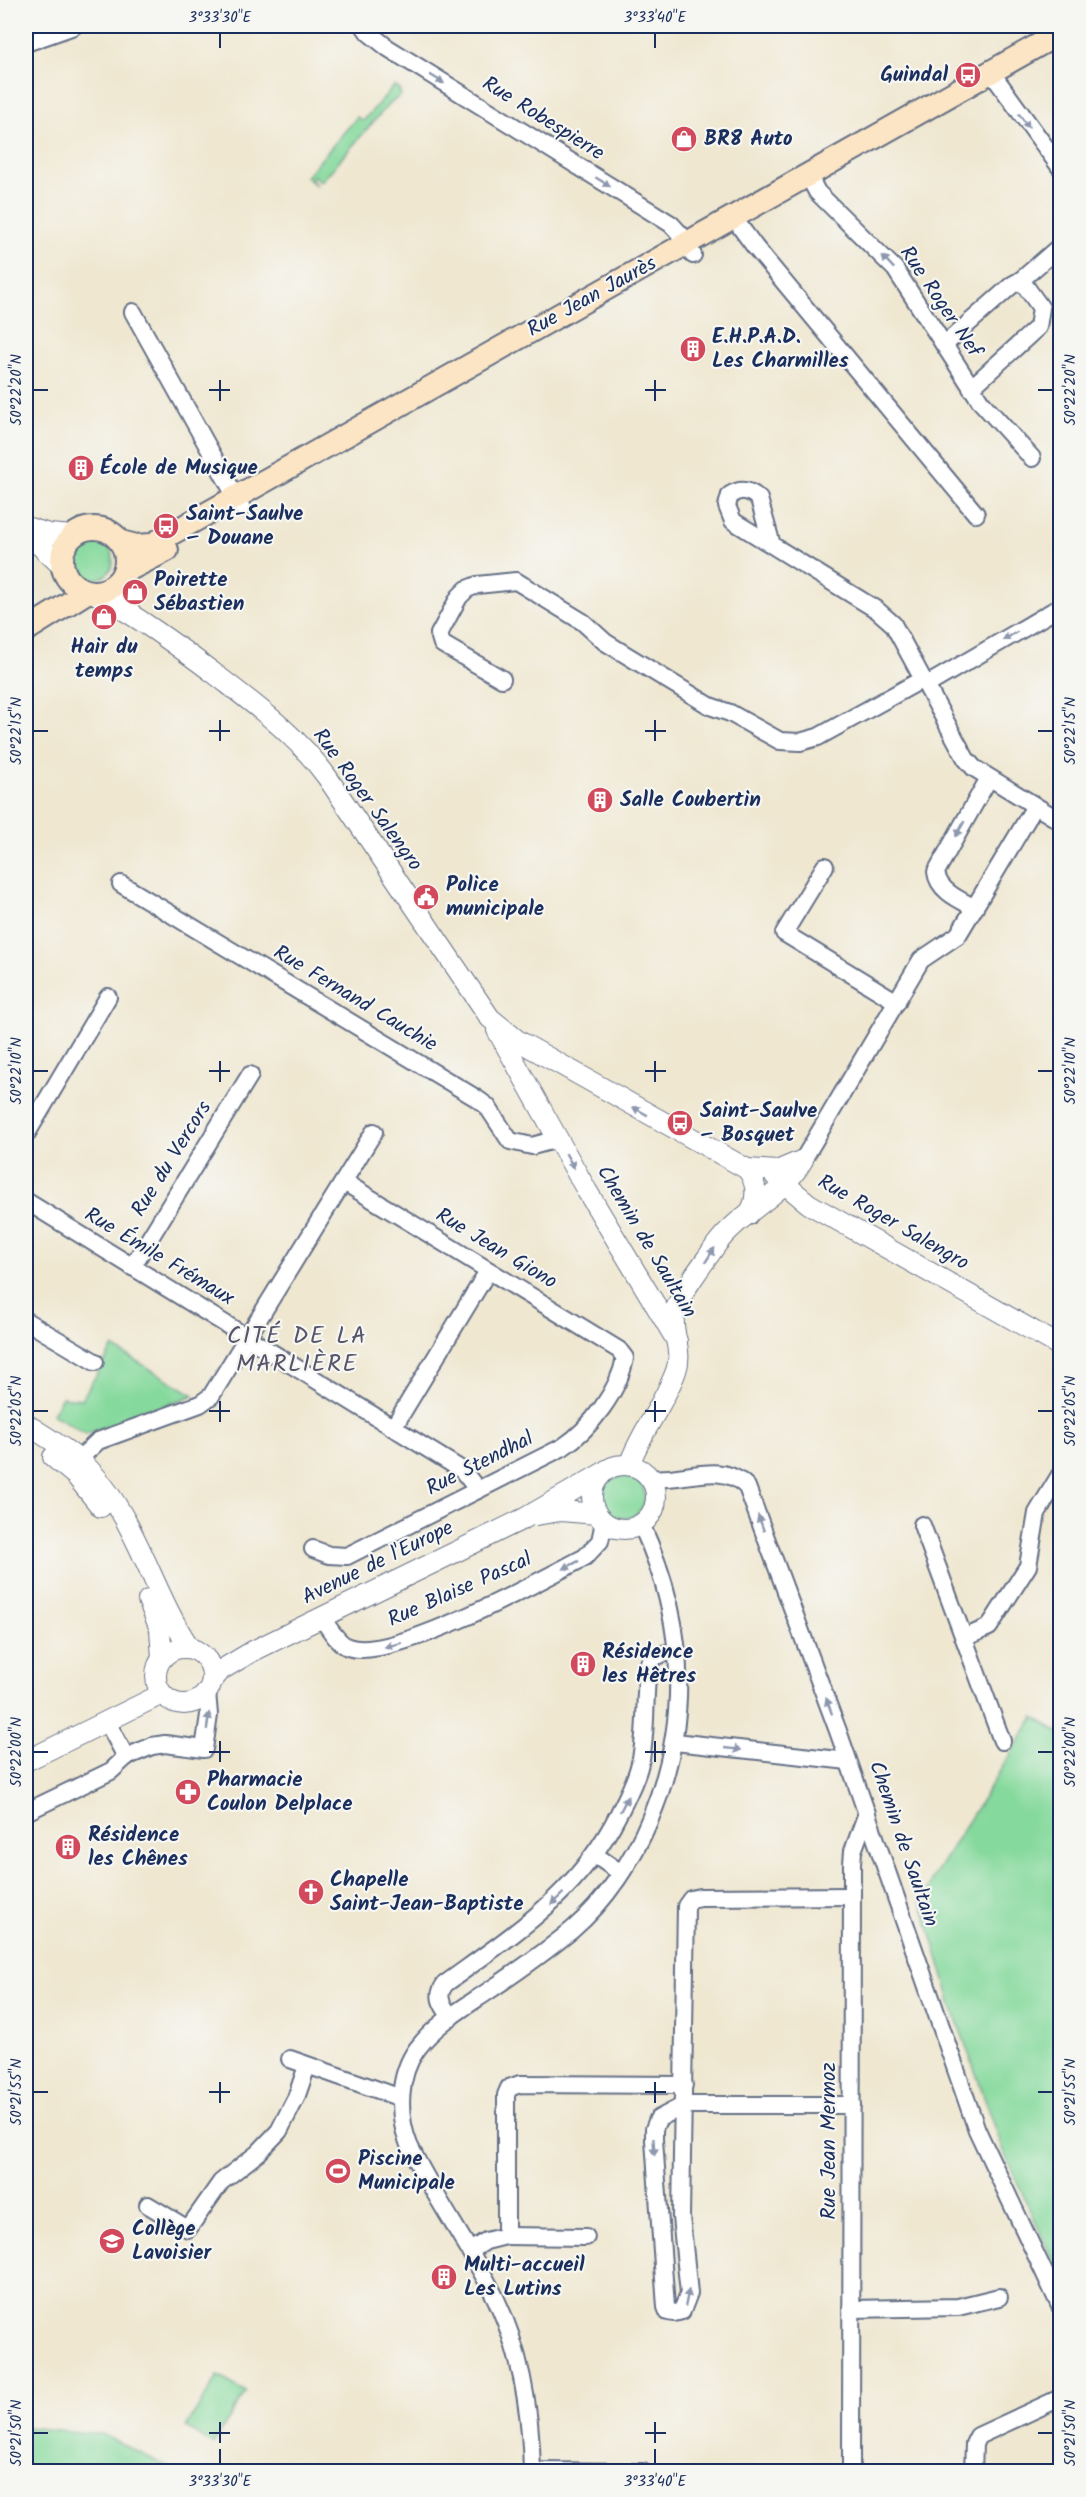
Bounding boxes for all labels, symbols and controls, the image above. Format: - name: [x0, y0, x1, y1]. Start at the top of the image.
- text: 3°33'30"E: [189, 6, 253, 30]
- text: 3°33'40"E: [624, 6, 687, 30]
- place label: Guindal: [881, 59, 948, 92]
- bus stop icon: Guindal: [953, 60, 983, 90]
- street label: Rue Robespierre: [475, 68, 611, 170]
- one-way arrow: [429, 74, 445, 85]
- one-way arrow: [1018, 112, 1030, 128]
- place label: BR8 Auto: [704, 123, 793, 156]
- shop icon: BR8 Auto: [669, 124, 699, 154]
- one-way arrow: [595, 177, 611, 188]
- street label: Rue Roger Nef: [890, 240, 991, 366]
- street label: Rue Jean Jaurès: [521, 248, 663, 346]
- one-way arrow: [881, 255, 895, 269]
- place label: E.H.P.A.D. Les Charmilles: [712, 321, 849, 378]
- building icon: E.H.P.A.D. Les Charmilles: [678, 334, 708, 364]
- text: 50°22'20"N: [5, 354, 29, 426]
- text: 50°22'20"N: [1059, 354, 1083, 426]
- place label: École de Musique: [100, 452, 258, 485]
- building icon: École de Musique: [66, 453, 96, 483]
- place label: Saint-Saulve – Douane: [186, 498, 303, 555]
- bus stop icon: Saint-Saulve – Douane: [151, 511, 181, 541]
- place label: Poirette Sébastien: [154, 564, 244, 621]
- shop icon: Poirette Sébastien: [120, 577, 150, 607]
- shop icon: Hair du temps: [89, 602, 119, 632]
- place label: Hair du temps: [70, 631, 138, 688]
- one-way arrow: [1002, 631, 1018, 642]
- text: 50°22'15"N: [5, 697, 29, 765]
- text: 50°22'15"N: [1059, 697, 1083, 765]
- street label: Rue Roger Salengro: [304, 722, 430, 878]
- place label: Salle Coubertin: [620, 784, 761, 817]
- building icon: Salle Coubertin: [585, 785, 615, 815]
- one-way arrow: [955, 820, 965, 837]
- place label: Police municipale: [446, 869, 544, 926]
- public building icon: Police municipale: [411, 882, 441, 912]
- street label: Rue Fernand Cauchie: [267, 937, 444, 1061]
- text: 50°22'10"N: [5, 1037, 29, 1105]
- text: 50°22'10"N: [1059, 1037, 1083, 1105]
- street label: Rue du Vercors: [123, 1094, 221, 1224]
- place label: Saint-Saulve – Bosquet: [700, 1095, 817, 1152]
- one-way arrow: [632, 1106, 649, 1116]
- bus stop icon: Saint-Saulve – Bosquet: [665, 1108, 695, 1138]
- one-way arrow: [565, 1153, 576, 1169]
- street label: Chemin de Saultain: [587, 1159, 705, 1325]
- street label: Rue Roger Salengro: [811, 1166, 975, 1280]
- street label: Rue Émile Frémaux: [78, 1199, 241, 1315]
- street label: Rue Jean Giono: [429, 1200, 563, 1298]
- one-way arrow: [704, 1247, 715, 1263]
- district label: CITÉ DE LA MARLIÈRE: [227, 1317, 367, 1384]
- text: 50°22'05"N: [5, 1376, 29, 1446]
- text: 50°22'05"N: [1059, 1376, 1083, 1446]
- street label: Rue Stendhal: [420, 1423, 540, 1505]
- street label: Avenue de l'Europe: [297, 1512, 460, 1614]
- one-way arrow: [755, 1514, 765, 1532]
- street label: Rue Blaise Pascal: [383, 1543, 537, 1637]
- one-way arrow: [562, 1560, 579, 1569]
- place label: Résidence les Hêtres: [602, 1636, 696, 1693]
- one-way arrow: [384, 1640, 402, 1650]
- building icon: Résidence les Hêtres: [568, 1649, 598, 1679]
- one-way arrow: [823, 1697, 833, 1715]
- one-way arrow: [203, 1711, 213, 1730]
- text: 50°22'00"N: [5, 1717, 29, 1787]
- text: 50°22'00"N: [1059, 1717, 1083, 1787]
- one-way arrow: [724, 1744, 743, 1754]
- street label: Chemin de Saultain: [859, 1757, 947, 1931]
- place label: Pharmacie Coulon Delplace: [207, 1764, 353, 1821]
- pharmacy icon: Pharmacie Coulon Delplace: [173, 1777, 203, 1807]
- one-way arrow: [618, 1795, 628, 1813]
- place label: Résidence les Chênes: [88, 1819, 188, 1876]
- building icon: Résidence les Chênes: [53, 1832, 83, 1862]
- place label: Chapelle Saint-Jean-Baptiste: [330, 1864, 524, 1921]
- church icon: Chapelle Saint-Jean-Baptiste: [296, 1877, 326, 1907]
- one-way arrow: [549, 1892, 564, 1906]
- text: 50°21'55"N: [5, 2058, 29, 2126]
- text: 50°21'55"N: [1059, 2058, 1083, 2126]
- street label: Rue Jean Mermoz: [813, 2062, 846, 2220]
- one-way arrow: [650, 2137, 659, 2156]
- place label: Piscine Municipale: [358, 2143, 455, 2200]
- sports icon: Piscine Municipale: [323, 2156, 353, 2186]
- place label: Collège Lavoisier: [132, 2213, 213, 2270]
- school or university icon: Collège Lavoisier: [97, 2226, 127, 2256]
- place label: Multi-accueil Les Lutins: [464, 2249, 585, 2306]
- building icon: Multi-accueil Les Lutins: [429, 2262, 459, 2292]
- one-way arrow: [683, 2288, 692, 2307]
- text: 50°21'50"N: [5, 2400, 29, 2466]
- text: 50°21'50"N: [1059, 2400, 1083, 2466]
- text: 3°33'30"E: [189, 2470, 253, 2494]
- text: 3°33'40"E: [624, 2470, 687, 2494]

